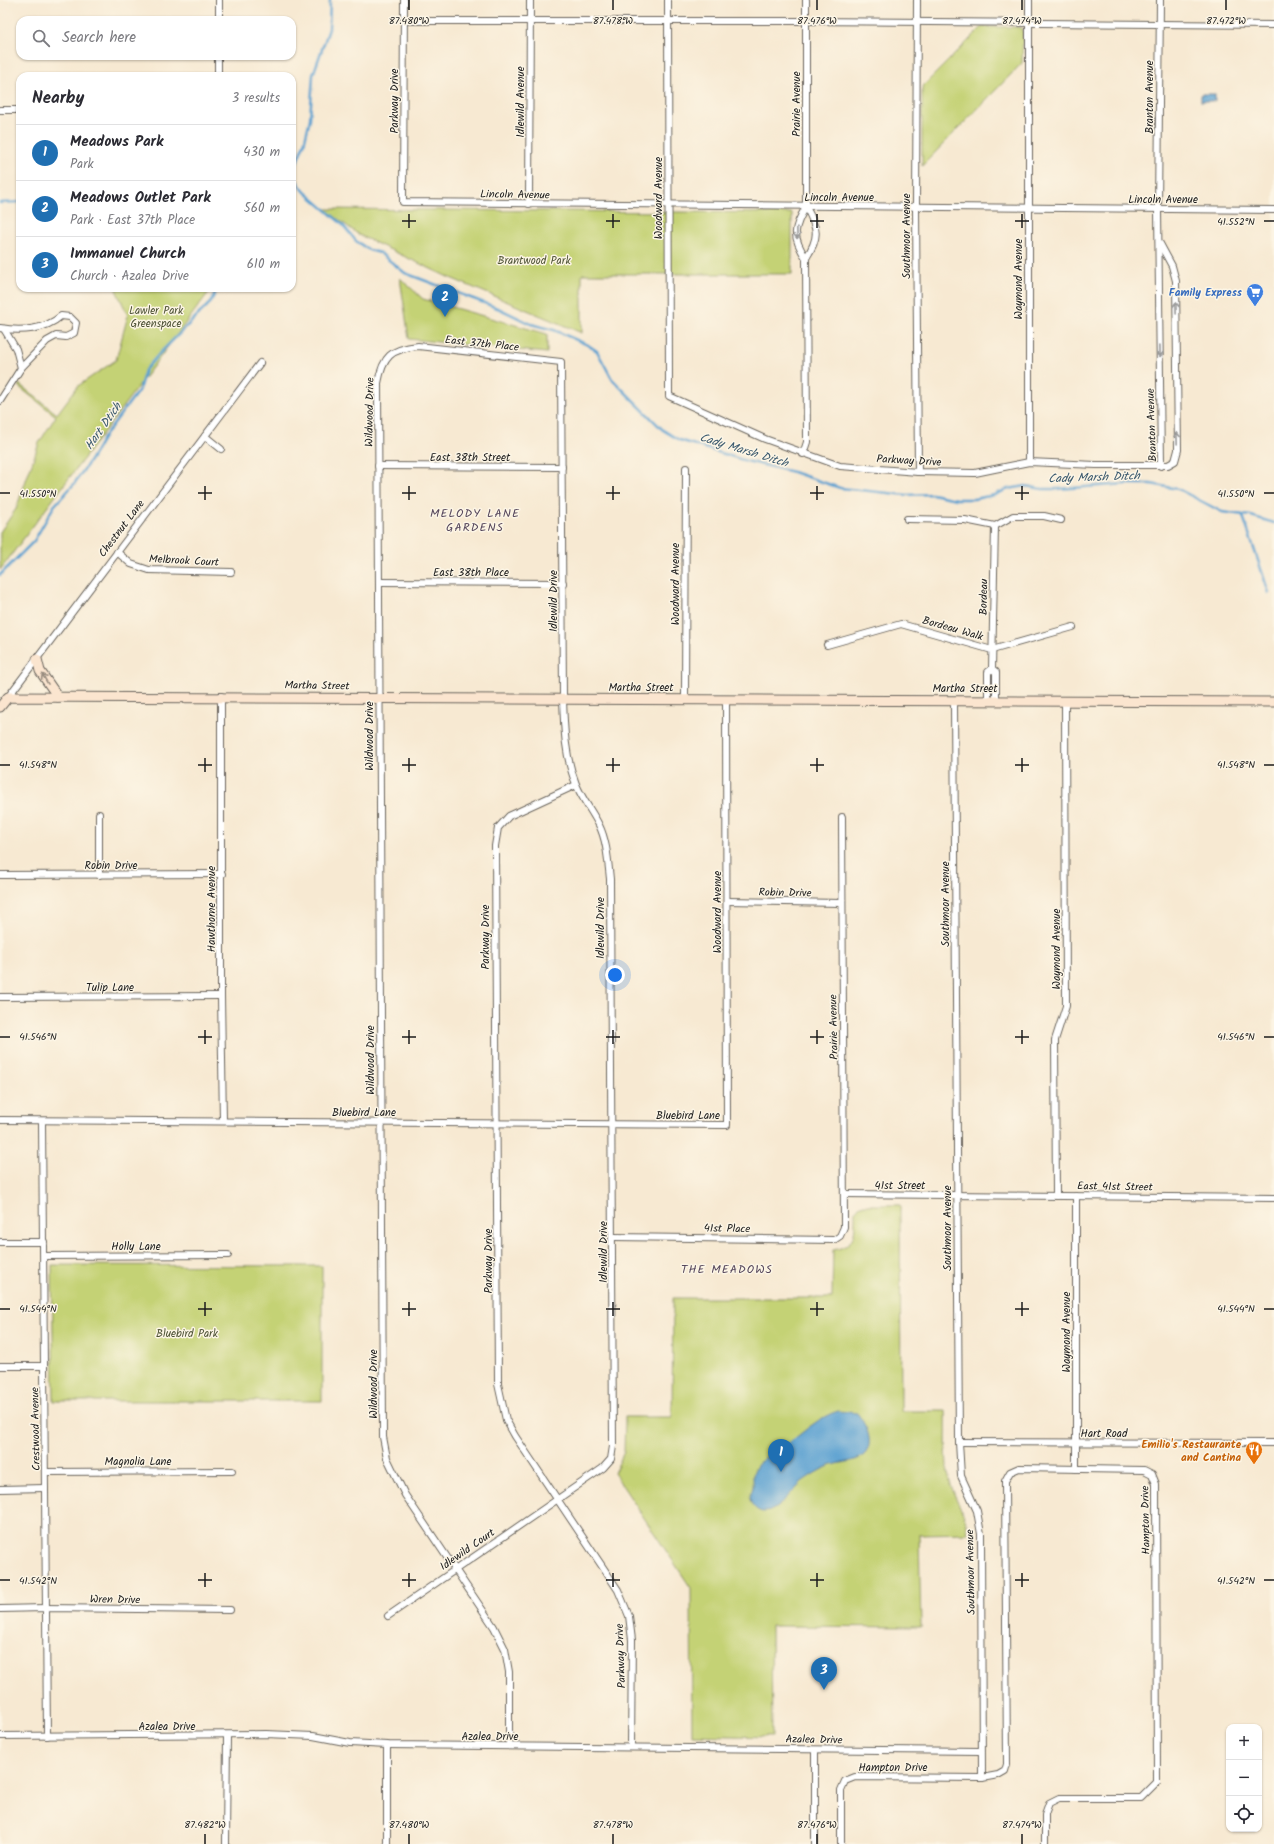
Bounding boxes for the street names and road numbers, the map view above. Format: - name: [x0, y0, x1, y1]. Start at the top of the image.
- street label: Branton Avenue: [1141, 60, 1159, 134]
- street label: Idlewild Avenue: [512, 66, 530, 138]
- street label: Parkway Drive: [386, 68, 404, 134]
- street label: Prairie Avenue: [788, 71, 806, 137]
- street label: Woodward Avenue: [650, 157, 668, 239]
- street label: Lincoln Avenue: [480, 185, 550, 205]
- street label: Lincoln Avenue: [804, 189, 874, 207]
- street label: Lincoln Avenue: [1128, 191, 1198, 209]
- street label: Southmoor Avenue: [898, 193, 916, 279]
- street label: Waymond Avenue: [1010, 239, 1028, 319]
- street label: East 37th Place: [444, 331, 520, 357]
- street label: Wildwood Drive: [360, 377, 380, 447]
- street label: Branton Avenue: [1142, 388, 1162, 462]
- street label: East 38th Street: [430, 449, 511, 467]
- street label: Parkway Drive: [876, 450, 942, 472]
- street label: Chestnut Lane: [94, 496, 150, 561]
- street label: Woodward Avenue: [667, 543, 685, 625]
- street label: Melbrook Court: [149, 550, 220, 572]
- street label: East 38th Place: [433, 564, 509, 582]
- street label: Idlewild Drive: [545, 570, 563, 632]
- street label: Bordeau: [975, 578, 993, 615]
- street label: Bordeau Walk: [920, 612, 986, 646]
- street label: Martha Street: [284, 676, 350, 696]
- street label: Martha Street: [608, 679, 674, 697]
- street label: Martha Street: [932, 680, 998, 698]
- street label: Wildwood Drive: [361, 701, 379, 771]
- street label: Robin Drive: [84, 857, 138, 875]
- street label: Southmoor Avenue: [937, 861, 955, 947]
- street label: Hawthorne Avenue: [203, 866, 221, 952]
- street label: Woodward Avenue: [709, 871, 727, 953]
- street label: Robin Drive: [758, 884, 812, 902]
- street label: Idlewild Drive: [592, 897, 610, 959]
- street label: Parkway Drive: [477, 904, 495, 970]
- street label: Waymond Avenue: [1048, 909, 1066, 989]
- street label: Tulip Lane: [86, 979, 134, 997]
- street label: Prairie Avenue: [824, 994, 844, 1060]
- street label: Wildwood Drive: [362, 1025, 380, 1095]
- street label: Bluebird Lane: [332, 1104, 396, 1122]
- street label: Bluebird Lane: [656, 1107, 720, 1125]
- street label: 41st Street: [875, 1177, 926, 1195]
- street label: East 41st Street: [1077, 1177, 1154, 1197]
- street label: Southmoor Avenue: [939, 1185, 957, 1271]
- street label: 41st Place: [704, 1220, 750, 1238]
- street label: Idlewild Drive: [595, 1221, 613, 1283]
- street label: Parkway Drive: [480, 1228, 498, 1294]
- street label: Holly Lane: [111, 1238, 161, 1256]
- street label: Waymond Avenue: [1058, 1292, 1076, 1372]
- street label: Wildwood Drive: [365, 1349, 383, 1419]
- street label: Crestwood Avenue: [26, 1387, 46, 1471]
- street label: Hart Road: [1081, 1425, 1128, 1443]
- street label: Magnolia Lane: [105, 1453, 171, 1471]
- street label: Hampton Drive: [1136, 1485, 1156, 1555]
- street label: Idlewild Court: [436, 1524, 500, 1576]
- street label: Southmoor Avenue: [961, 1529, 981, 1615]
- street label: Wren Drive: [90, 1591, 140, 1609]
- street label: Parkway Drive: [611, 1623, 631, 1689]
- street label: Azalea Drive: [139, 1718, 195, 1736]
- street label: Azalea Drive: [462, 1728, 518, 1746]
- street label: Azalea Drive: [785, 1731, 843, 1749]
- street label: Hampton Drive: [858, 1759, 928, 1777]

